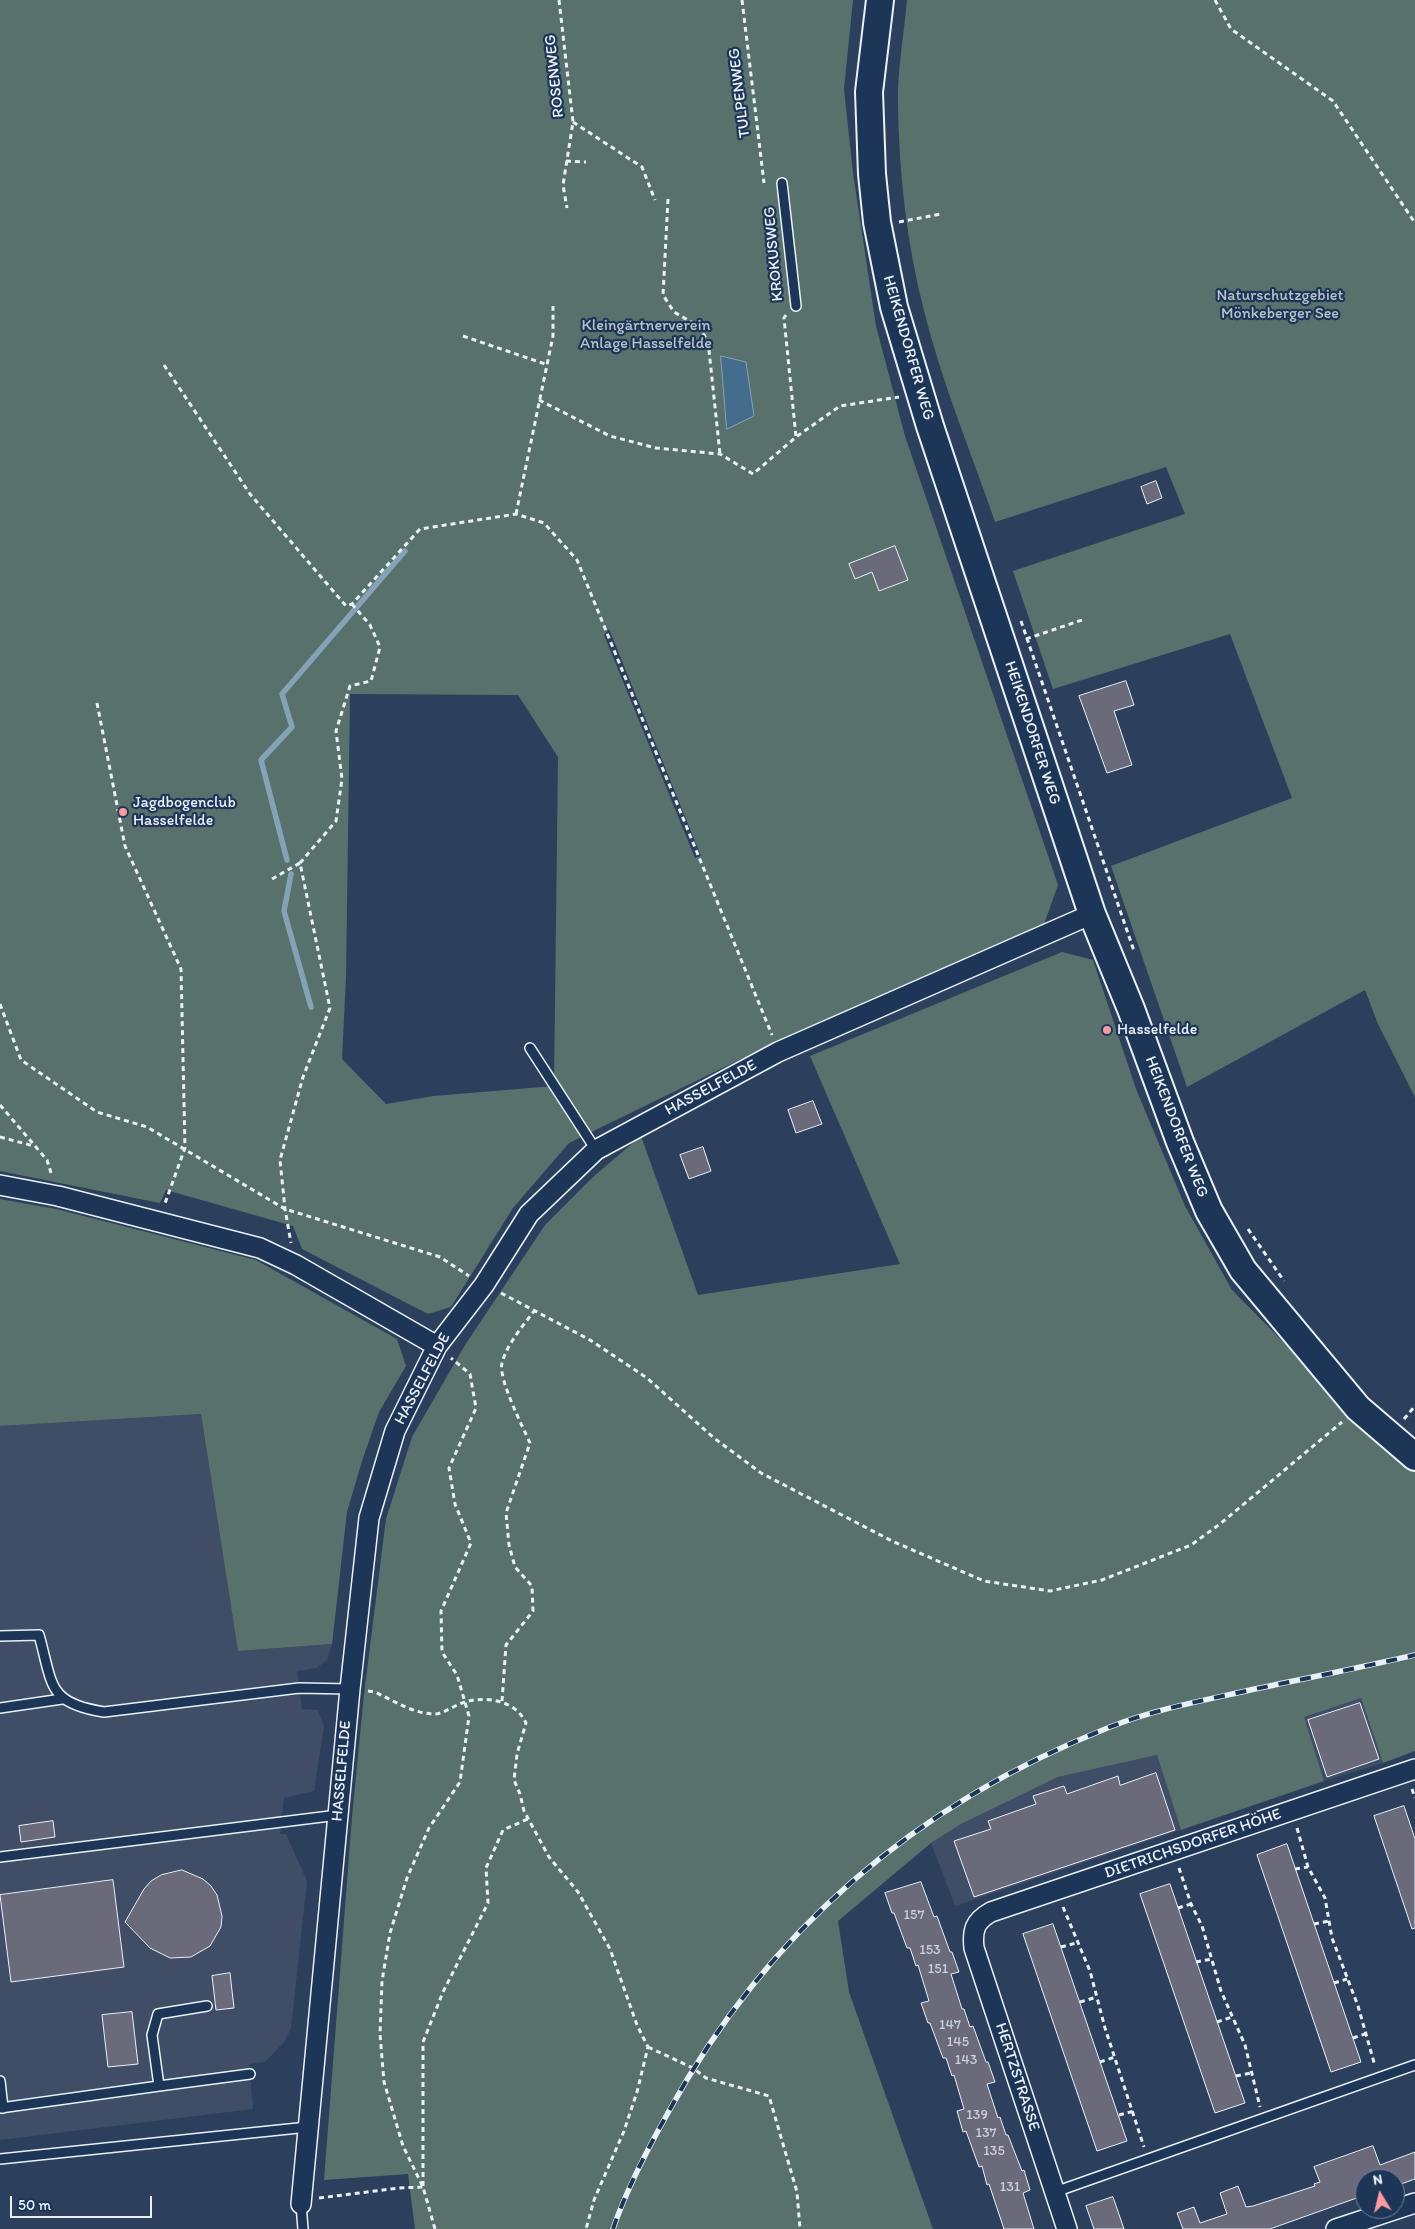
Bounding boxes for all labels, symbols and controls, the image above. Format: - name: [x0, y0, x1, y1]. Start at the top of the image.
- street label: ROSENWEG: [541, 33, 569, 119]
- street label: TULPENWEG: [725, 47, 755, 139]
- street label: KROKUSWEG: [760, 206, 788, 302]
- street label: HEIKENDORFER WEG: [878, 273, 938, 423]
- park label: Naturschutzgebiet Mönkeberger See: [1216, 286, 1344, 324]
- park label: Kleingärtnerverein Anlage Hasselfelde: [580, 316, 712, 354]
- street label: HEIKENDORFER WEG: [1000, 659, 1064, 807]
- place label: Jagdbogenclub Hasselfelde: [133, 793, 236, 831]
- marker: Jagdbogenclub Hasselfelde: [117, 806, 129, 818]
- place label: Hasselfelde: [1117, 1020, 1197, 1040]
- marker: Hasselfelde: [1101, 1024, 1113, 1036]
- street label: HEIKENDORFER WEG: [1140, 1054, 1212, 1200]
- street label: HASSELFELDE: [662, 1056, 760, 1120]
- street label: HASSELFELDE: [391, 1330, 455, 1428]
- street label: HASSELFELDE: [328, 1720, 356, 1822]
- street label: DIETRICHSDORFER HÖHE: [1102, 1805, 1284, 1883]
- house number: 157: [904, 1907, 924, 1923]
- house number: 153: [919, 1942, 941, 1958]
- house number: 151: [928, 1961, 948, 1977]
- house number: 147: [939, 2017, 961, 2033]
- street label: HERTZSTRASSE: [990, 2020, 1044, 2134]
- house number: 145: [947, 2034, 969, 2050]
- house number: 143: [955, 2052, 977, 2068]
- house number: 139: [966, 2107, 988, 2123]
- house number: 137: [975, 2125, 997, 2141]
- house number: 135: [983, 2143, 1005, 2159]
- north arrow: [1355, 2169, 1405, 2219]
- text: N: [1372, 2171, 1384, 2189]
- house number: 131: [1000, 2179, 1020, 2195]
- scale bar: [12, 2186, 155, 2218]
- text: 50 m: [18, 2196, 51, 2214]

